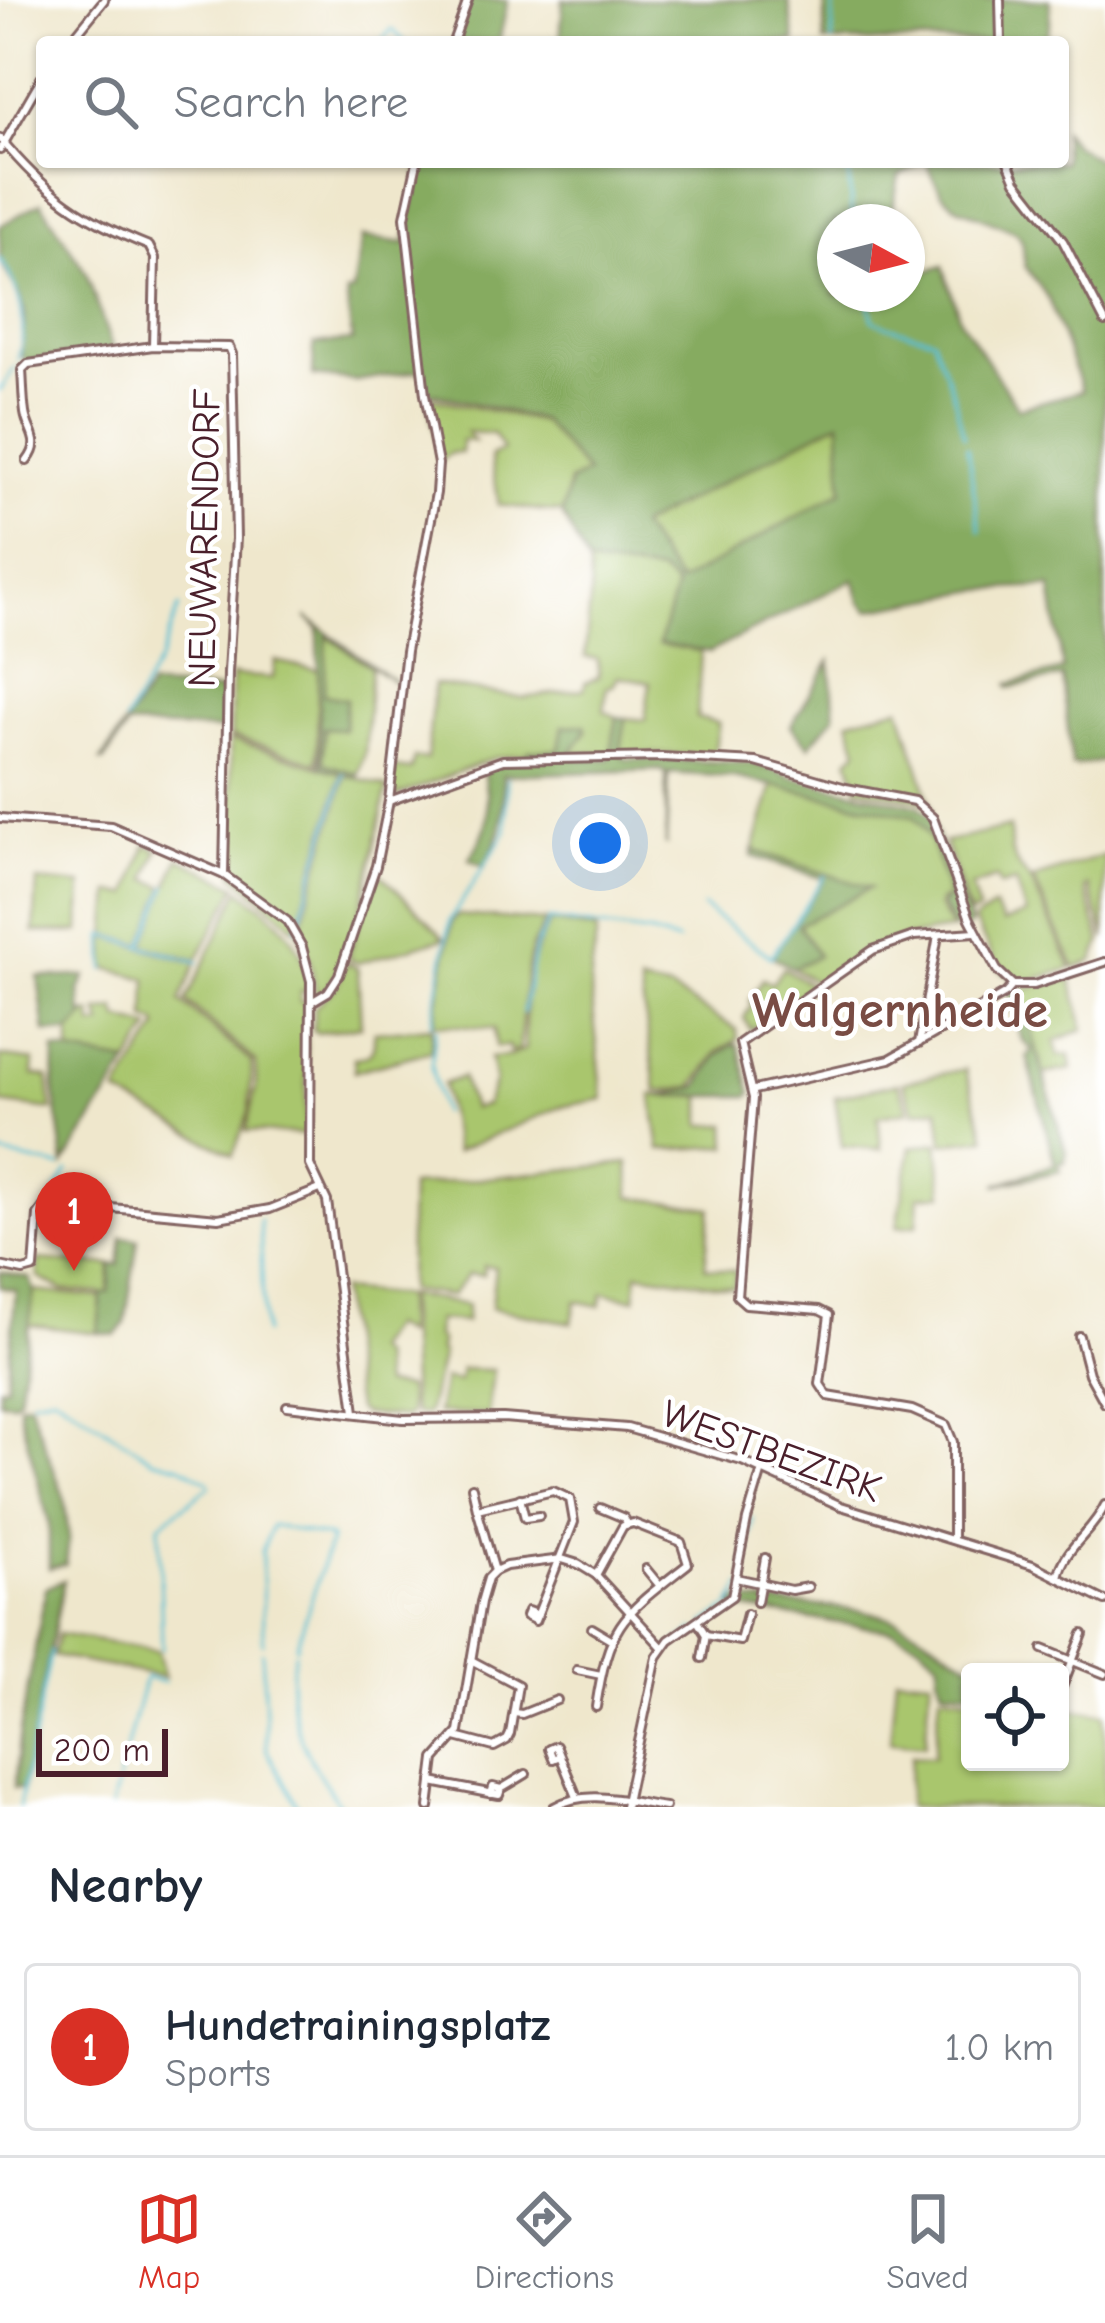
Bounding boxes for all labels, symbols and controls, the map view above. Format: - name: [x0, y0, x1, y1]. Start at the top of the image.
- search box: [36, 36, 1069, 168]
- icon: search: [78, 69, 144, 135]
- text: Search here: [174, 76, 408, 128]
- north arrow: [817, 204, 925, 312]
- street label: NEUWARENDORF: [179, 388, 230, 688]
- your location: [570, 813, 630, 873]
- district label: Walgernheide: [752, 981, 1048, 1040]
- pin: 1: [35, 1172, 113, 1271]
- street label: WESTBEZIRK: [656, 1391, 887, 1512]
- map controls: [961, 1663, 1069, 1771]
- button: locate: [961, 1663, 1069, 1771]
- scale bar: [36, 1723, 168, 1776]
- text: 200 m: [54, 1731, 150, 1769]
- text: Nearby: [48, 1856, 202, 1915]
- text: Hundetrainingsplatz: [165, 1999, 550, 2051]
- text: 1: [82, 2025, 98, 2070]
- text: 1.0 km: [945, 2025, 1054, 2070]
- text: Sports: [165, 2051, 271, 2096]
- tab: Map: [136, 2186, 202, 2296]
- tab: Directions: [475, 2186, 614, 2296]
- tab: Saved: [886, 2186, 969, 2296]

